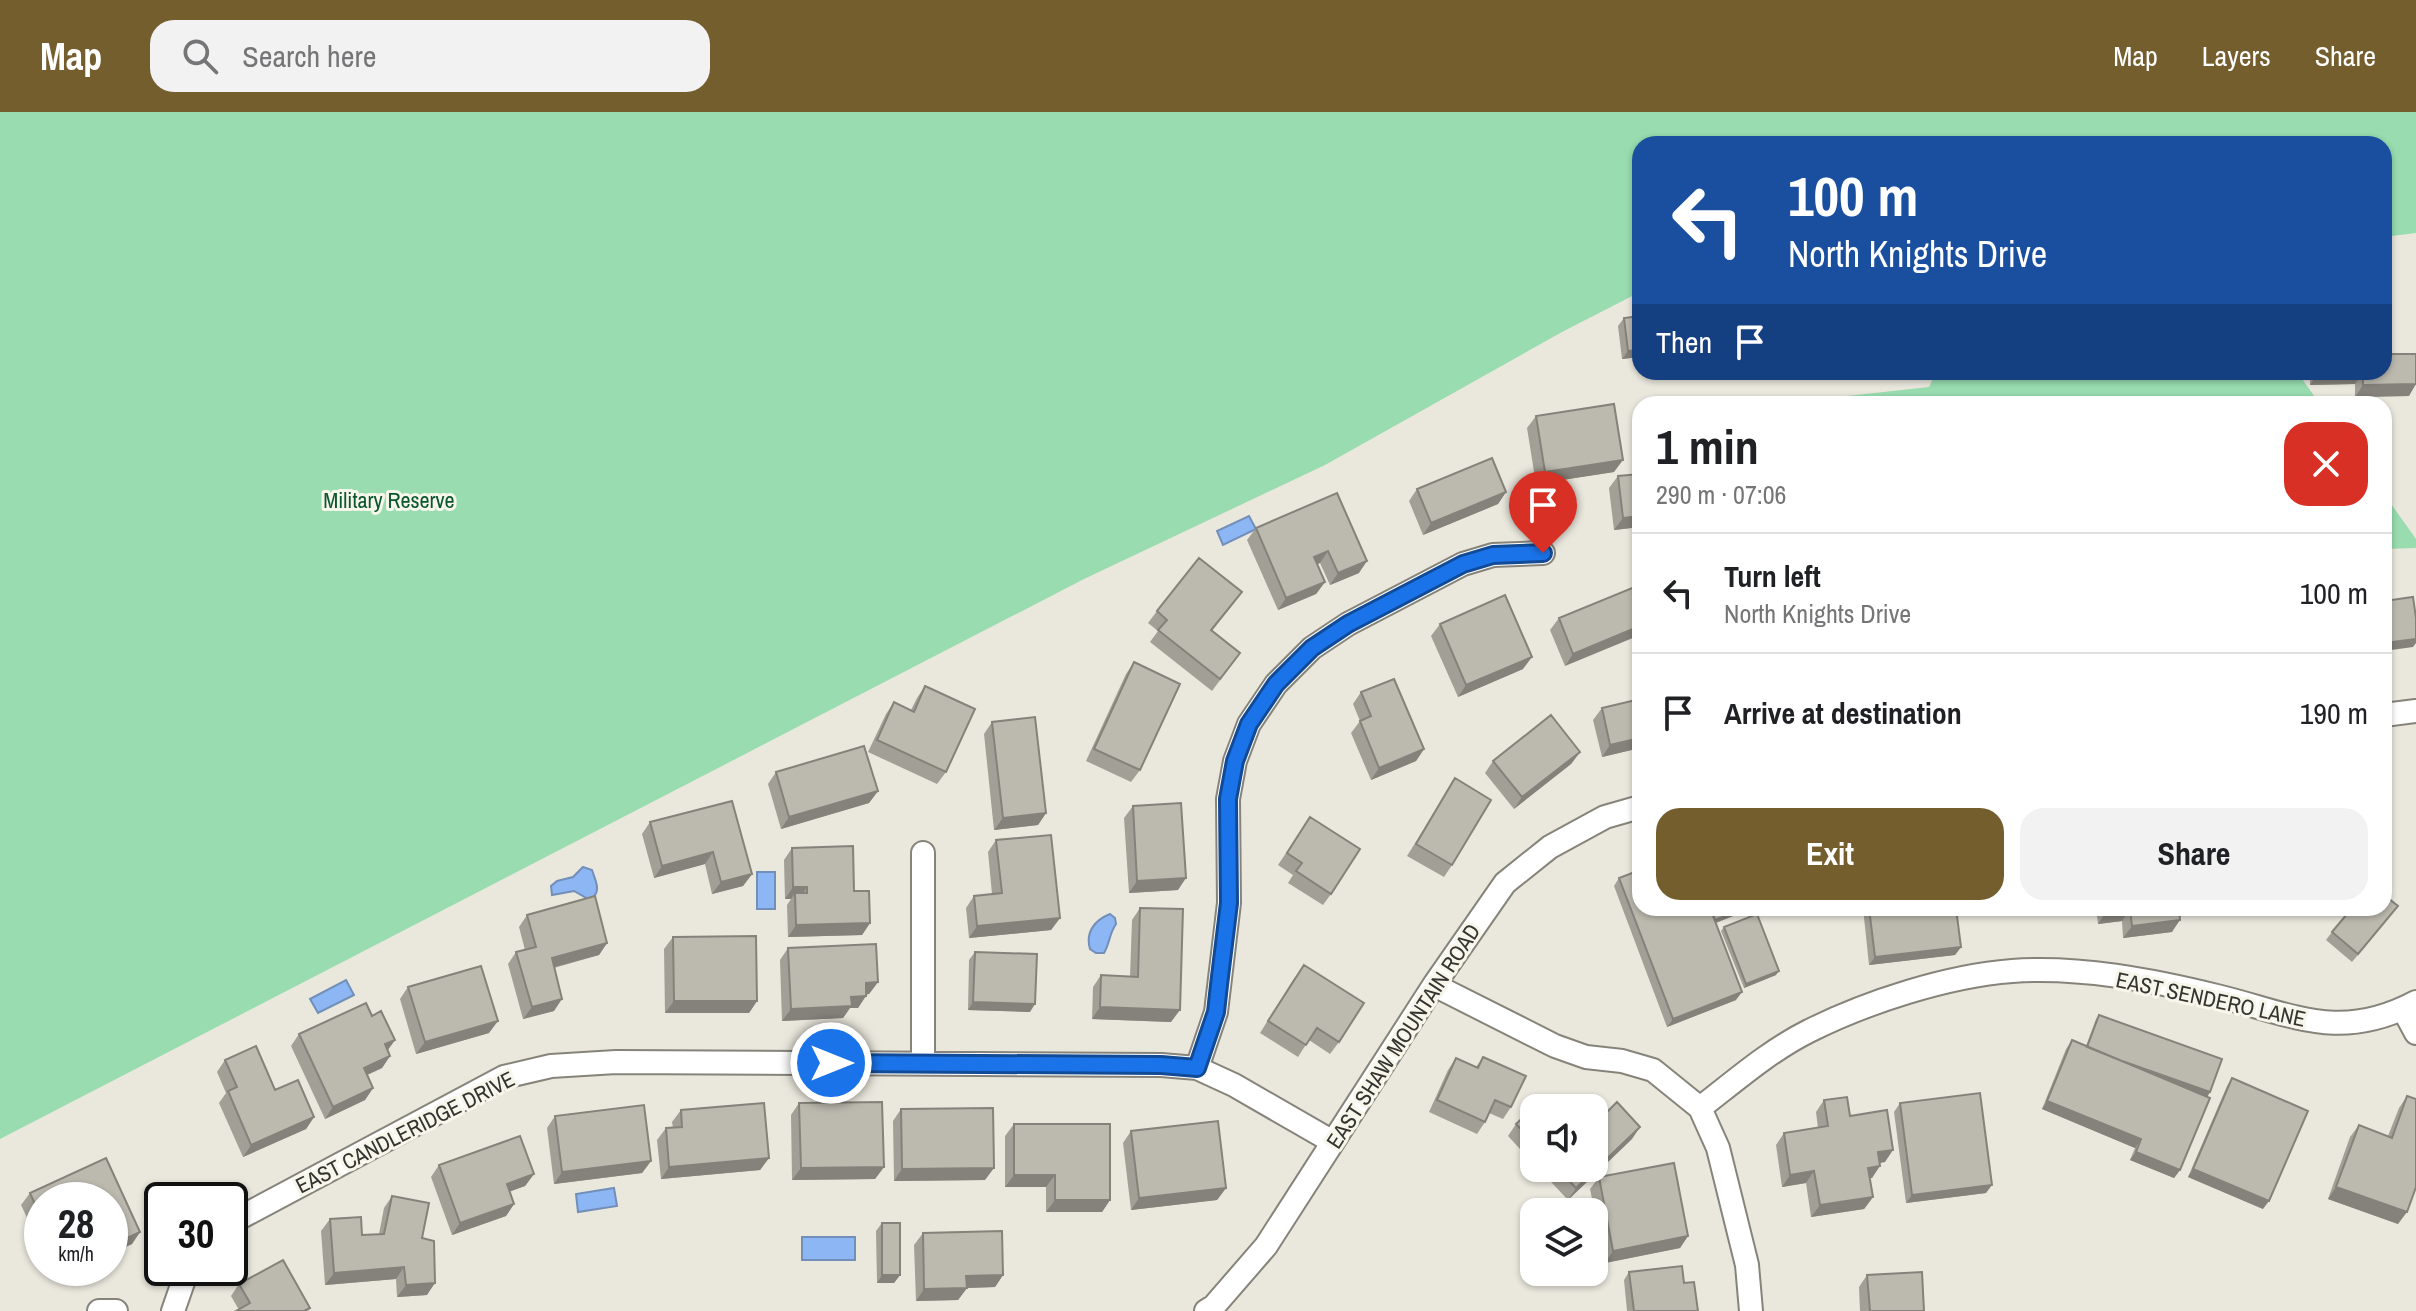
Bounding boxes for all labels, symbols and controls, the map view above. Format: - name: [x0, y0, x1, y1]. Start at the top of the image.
- search box: [150, 20, 710, 92]
- text: Map: [40, 31, 102, 82]
- icon: search: [178, 34, 222, 78]
- text: Search here: [242, 36, 376, 76]
- text: Map: [2113, 37, 2158, 75]
- text: Layers: [2202, 37, 2271, 75]
- text: Share: [2315, 37, 2376, 75]
- text: 100 m: [1788, 158, 1918, 233]
- icon: left: [1656, 168, 1760, 272]
- text: North Knights Drive: [1788, 230, 2047, 278]
- icon: arrive: [1728, 320, 1772, 364]
- text: Then: [1656, 322, 1712, 362]
- text: 1 min: [1656, 414, 1759, 479]
- button: close: [2284, 422, 2368, 506]
- pin: [1509, 471, 1577, 553]
- text: 290 m · 07:06: [1656, 477, 1786, 512]
- icon: arrive: [1521, 483, 1565, 527]
- park label: Military Reserve: [323, 485, 455, 515]
- text: Turn left: [1724, 556, 1821, 596]
- icon: left: [1656, 571, 1700, 615]
- text: 100 m: [2300, 573, 2368, 613]
- text: North Knights Drive: [1724, 596, 1911, 631]
- icon: arrive: [1656, 691, 1700, 735]
- text: Arrive at destination: [1724, 693, 1962, 733]
- text: 190 m: [2300, 693, 2368, 733]
- button: Exit: [1656, 808, 2004, 900]
- button: Share: [2020, 808, 2368, 900]
- street label: EAST SHAW MOUNTAIN ROAD: [1319, 918, 1487, 1154]
- street label: EAST SENDERO LANE: [2113, 964, 2309, 1034]
- position arrow: [789, 1021, 873, 1105]
- street label: EAST CANDLERIDGE DRIVE: [290, 1064, 520, 1200]
- map controls: [1520, 1094, 1608, 1286]
- button: sound: [1520, 1094, 1608, 1182]
- speed limit sign: 30: [144, 1182, 248, 1286]
- text: 28: [58, 1197, 94, 1250]
- button: layers: [1520, 1198, 1608, 1286]
- text: km/h: [58, 1240, 94, 1267]

